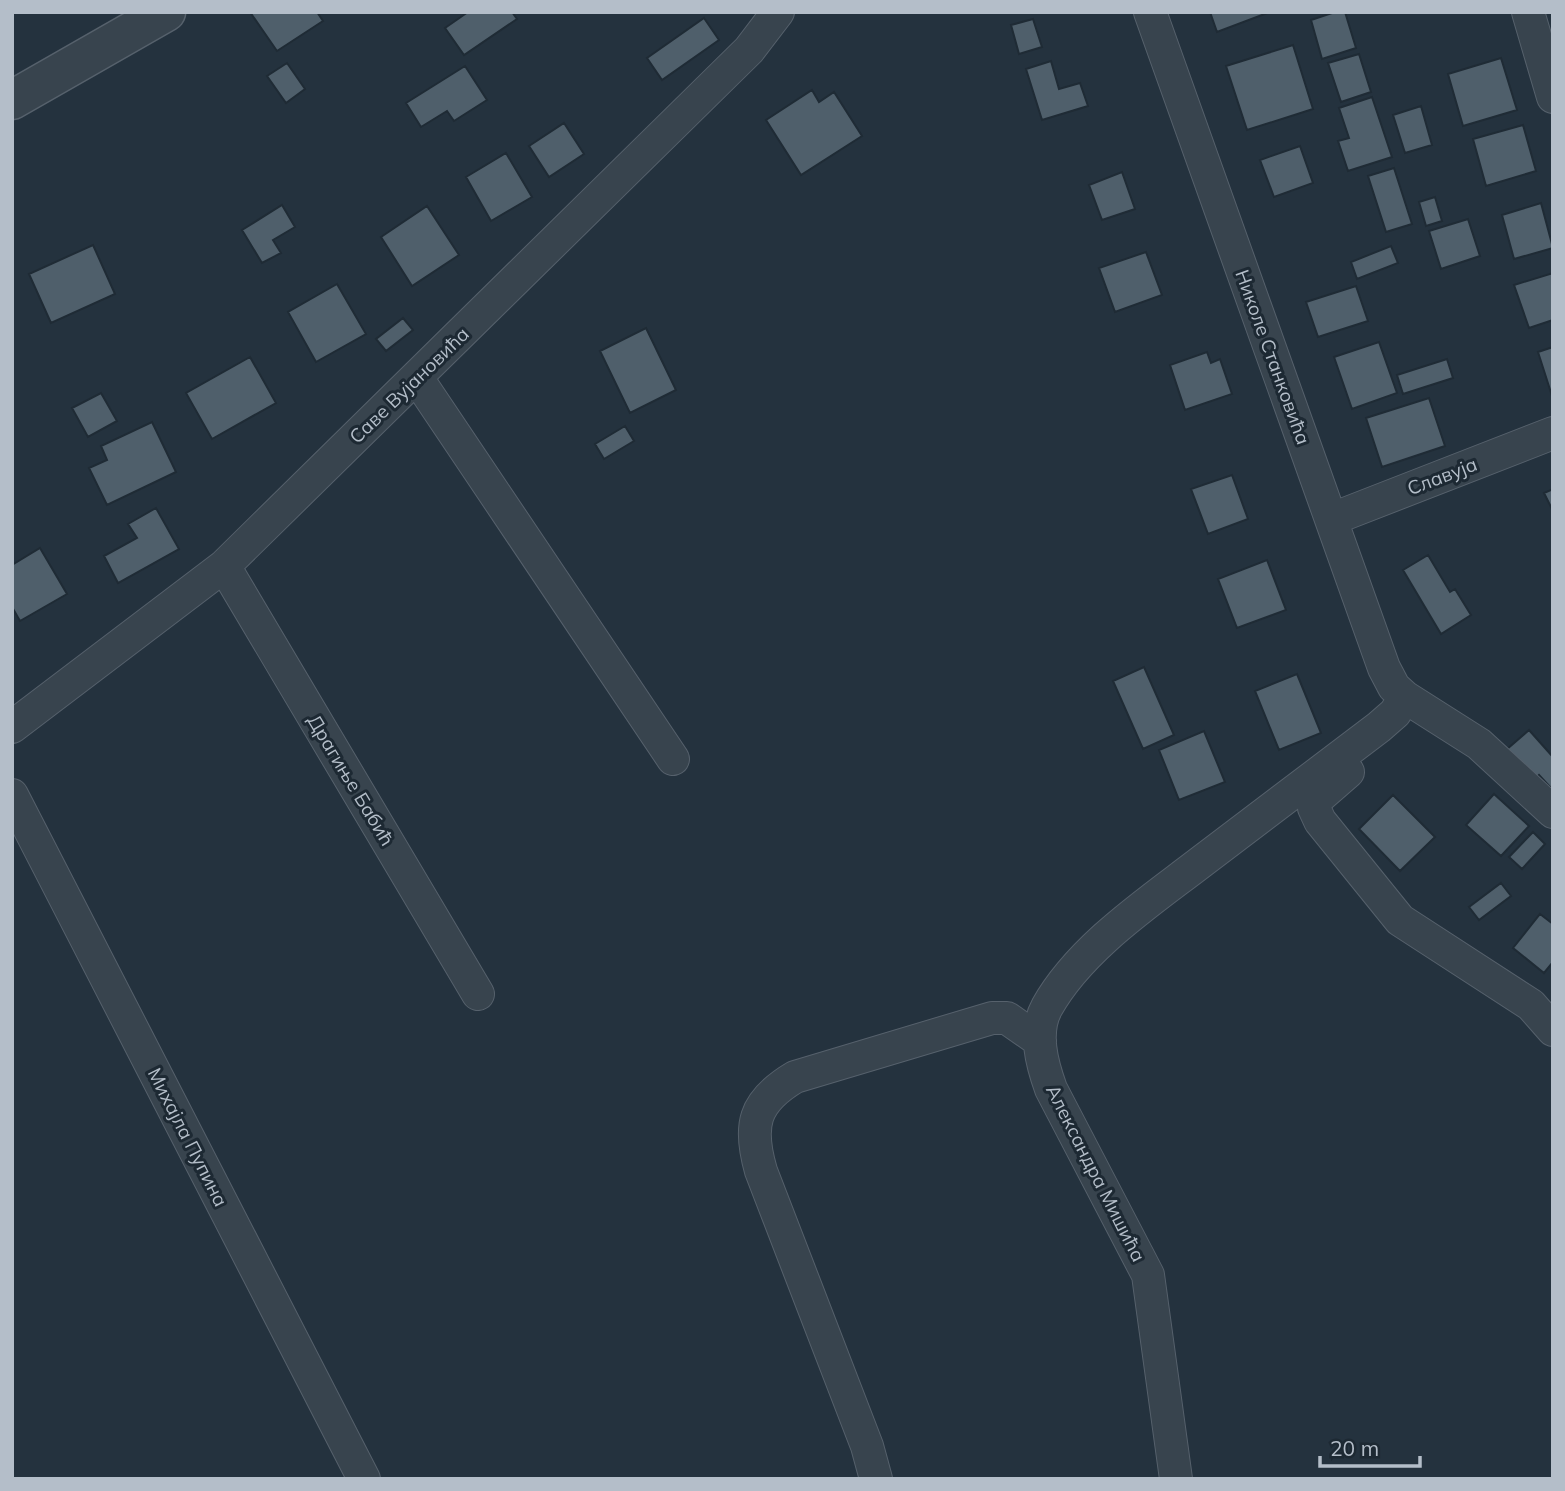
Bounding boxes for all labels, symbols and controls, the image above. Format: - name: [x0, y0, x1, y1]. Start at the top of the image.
- street label: Николе Станковића: [1230, 266, 1316, 448]
- street label: Саве Вујановића: [344, 322, 474, 448]
- street label: Славуја: [1404, 452, 1480, 500]
- street label: Драгиње Бабић: [302, 710, 400, 850]
- street label: Михајла Пупина: [143, 1064, 233, 1210]
- street label: Александра Мишића: [1041, 1080, 1151, 1266]
- scale bar: [1320, 1424, 1420, 1468]
- text: 20 m: [1330, 1435, 1379, 1461]

